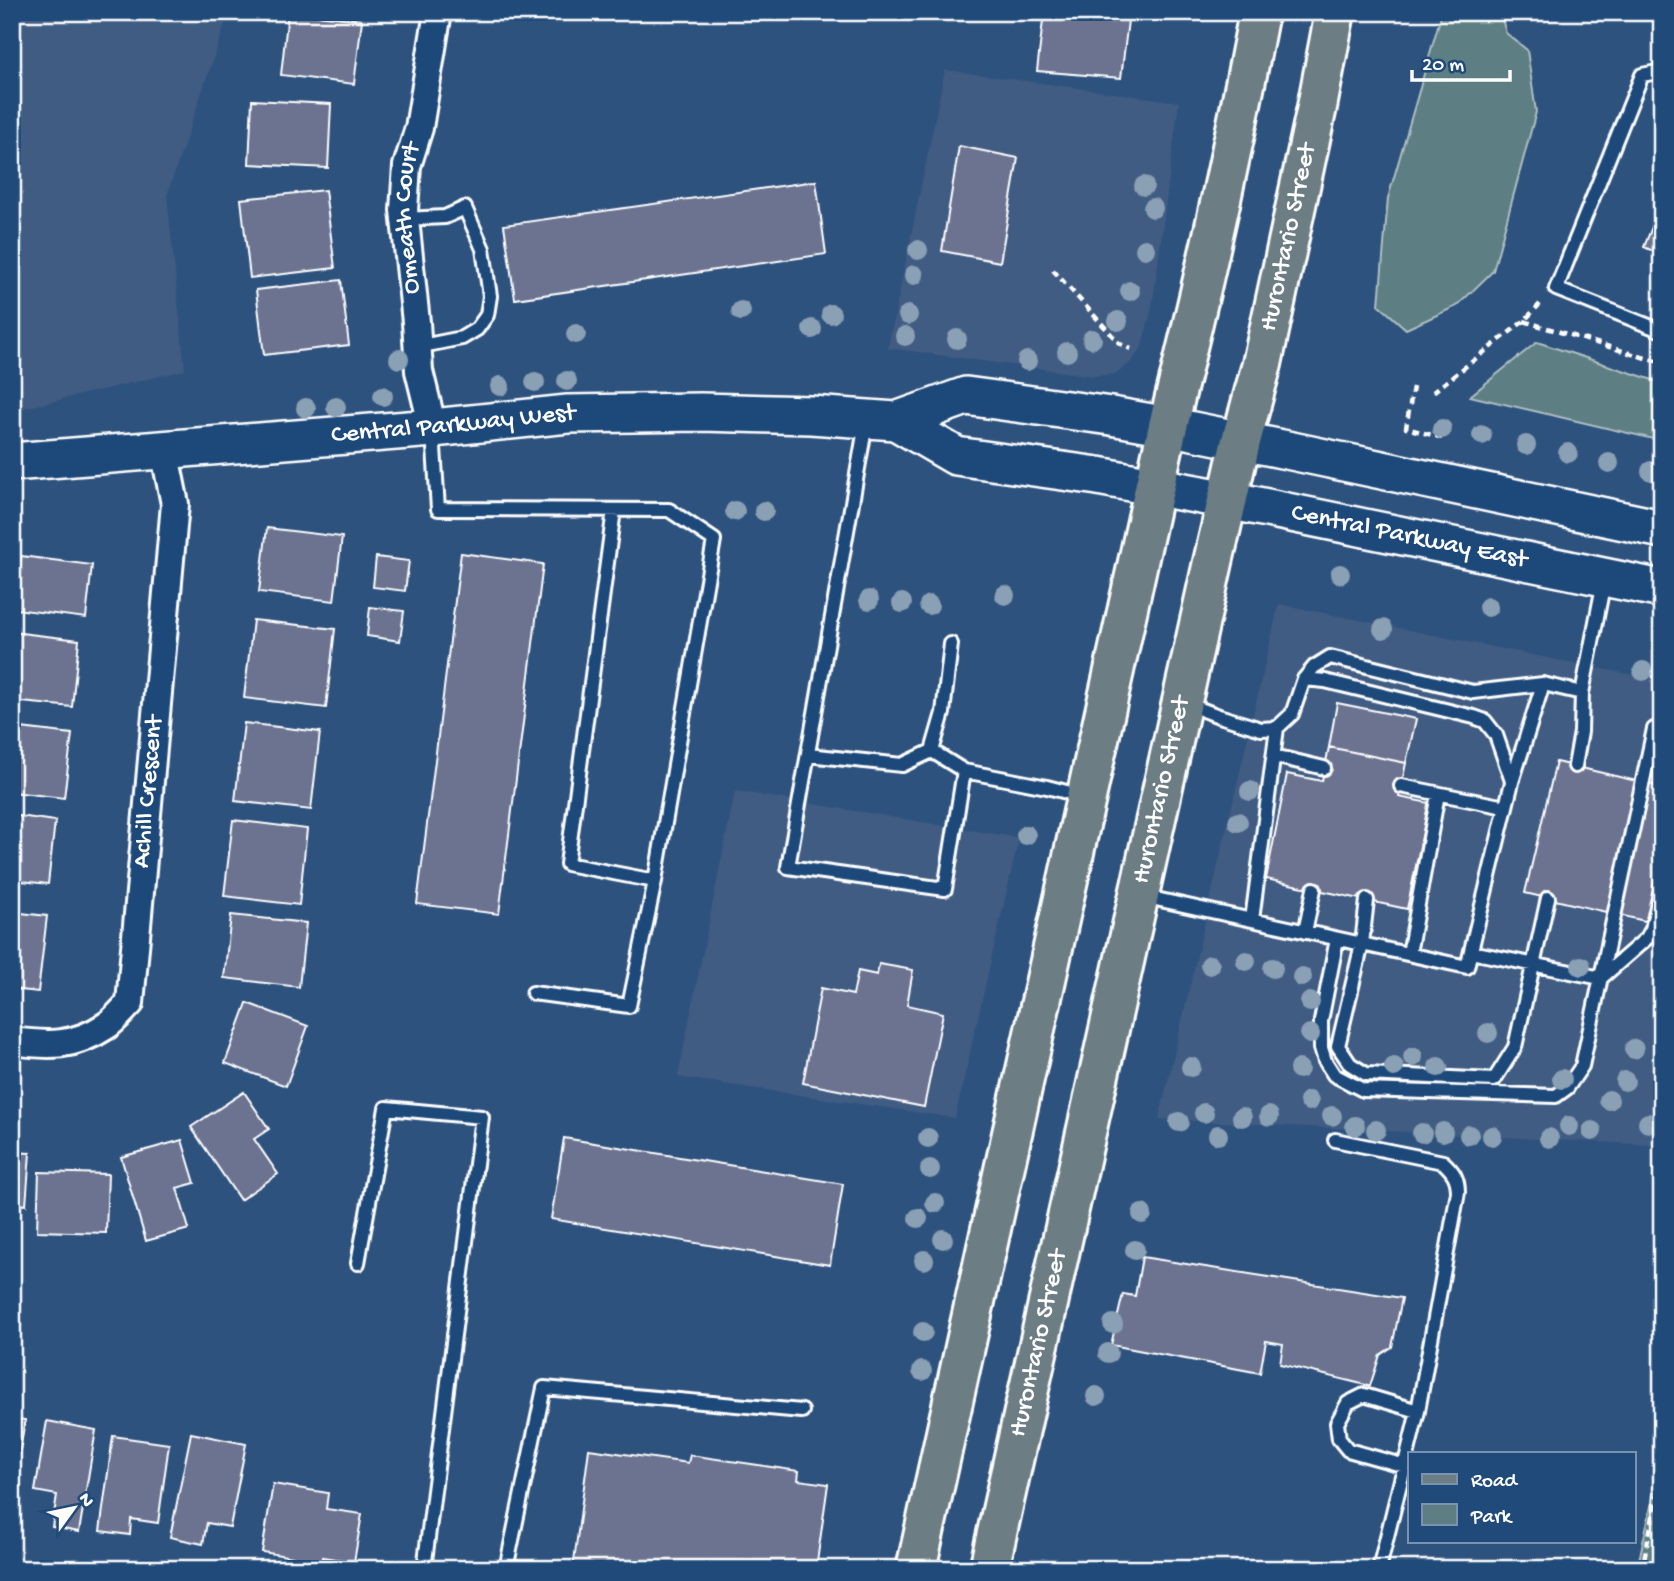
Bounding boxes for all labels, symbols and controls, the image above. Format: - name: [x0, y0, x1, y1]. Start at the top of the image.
- scale bar: [1412, 38, 1510, 82]
- text: 20 m: [1422, 54, 1464, 79]
- street label: Omeath Court: [388, 136, 430, 296]
- street label: Hurontario Street: [1254, 138, 1325, 334]
- street label: Central Parkway West: [330, 398, 578, 452]
- street label: Central Parkway East: [1288, 498, 1532, 577]
- street label: Hurontario Street: [1126, 691, 1199, 887]
- street label: Achill Crescent: [127, 712, 172, 870]
- street label: Hurontario Street: [1003, 1245, 1076, 1440]
- legend: [1408, 1452, 1636, 1542]
- text: Road: [1471, 1470, 1519, 1495]
- north arrow: [38, 1472, 108, 1542]
- text: N: [72, 1489, 98, 1512]
- text: Park: [1470, 1506, 1514, 1531]

